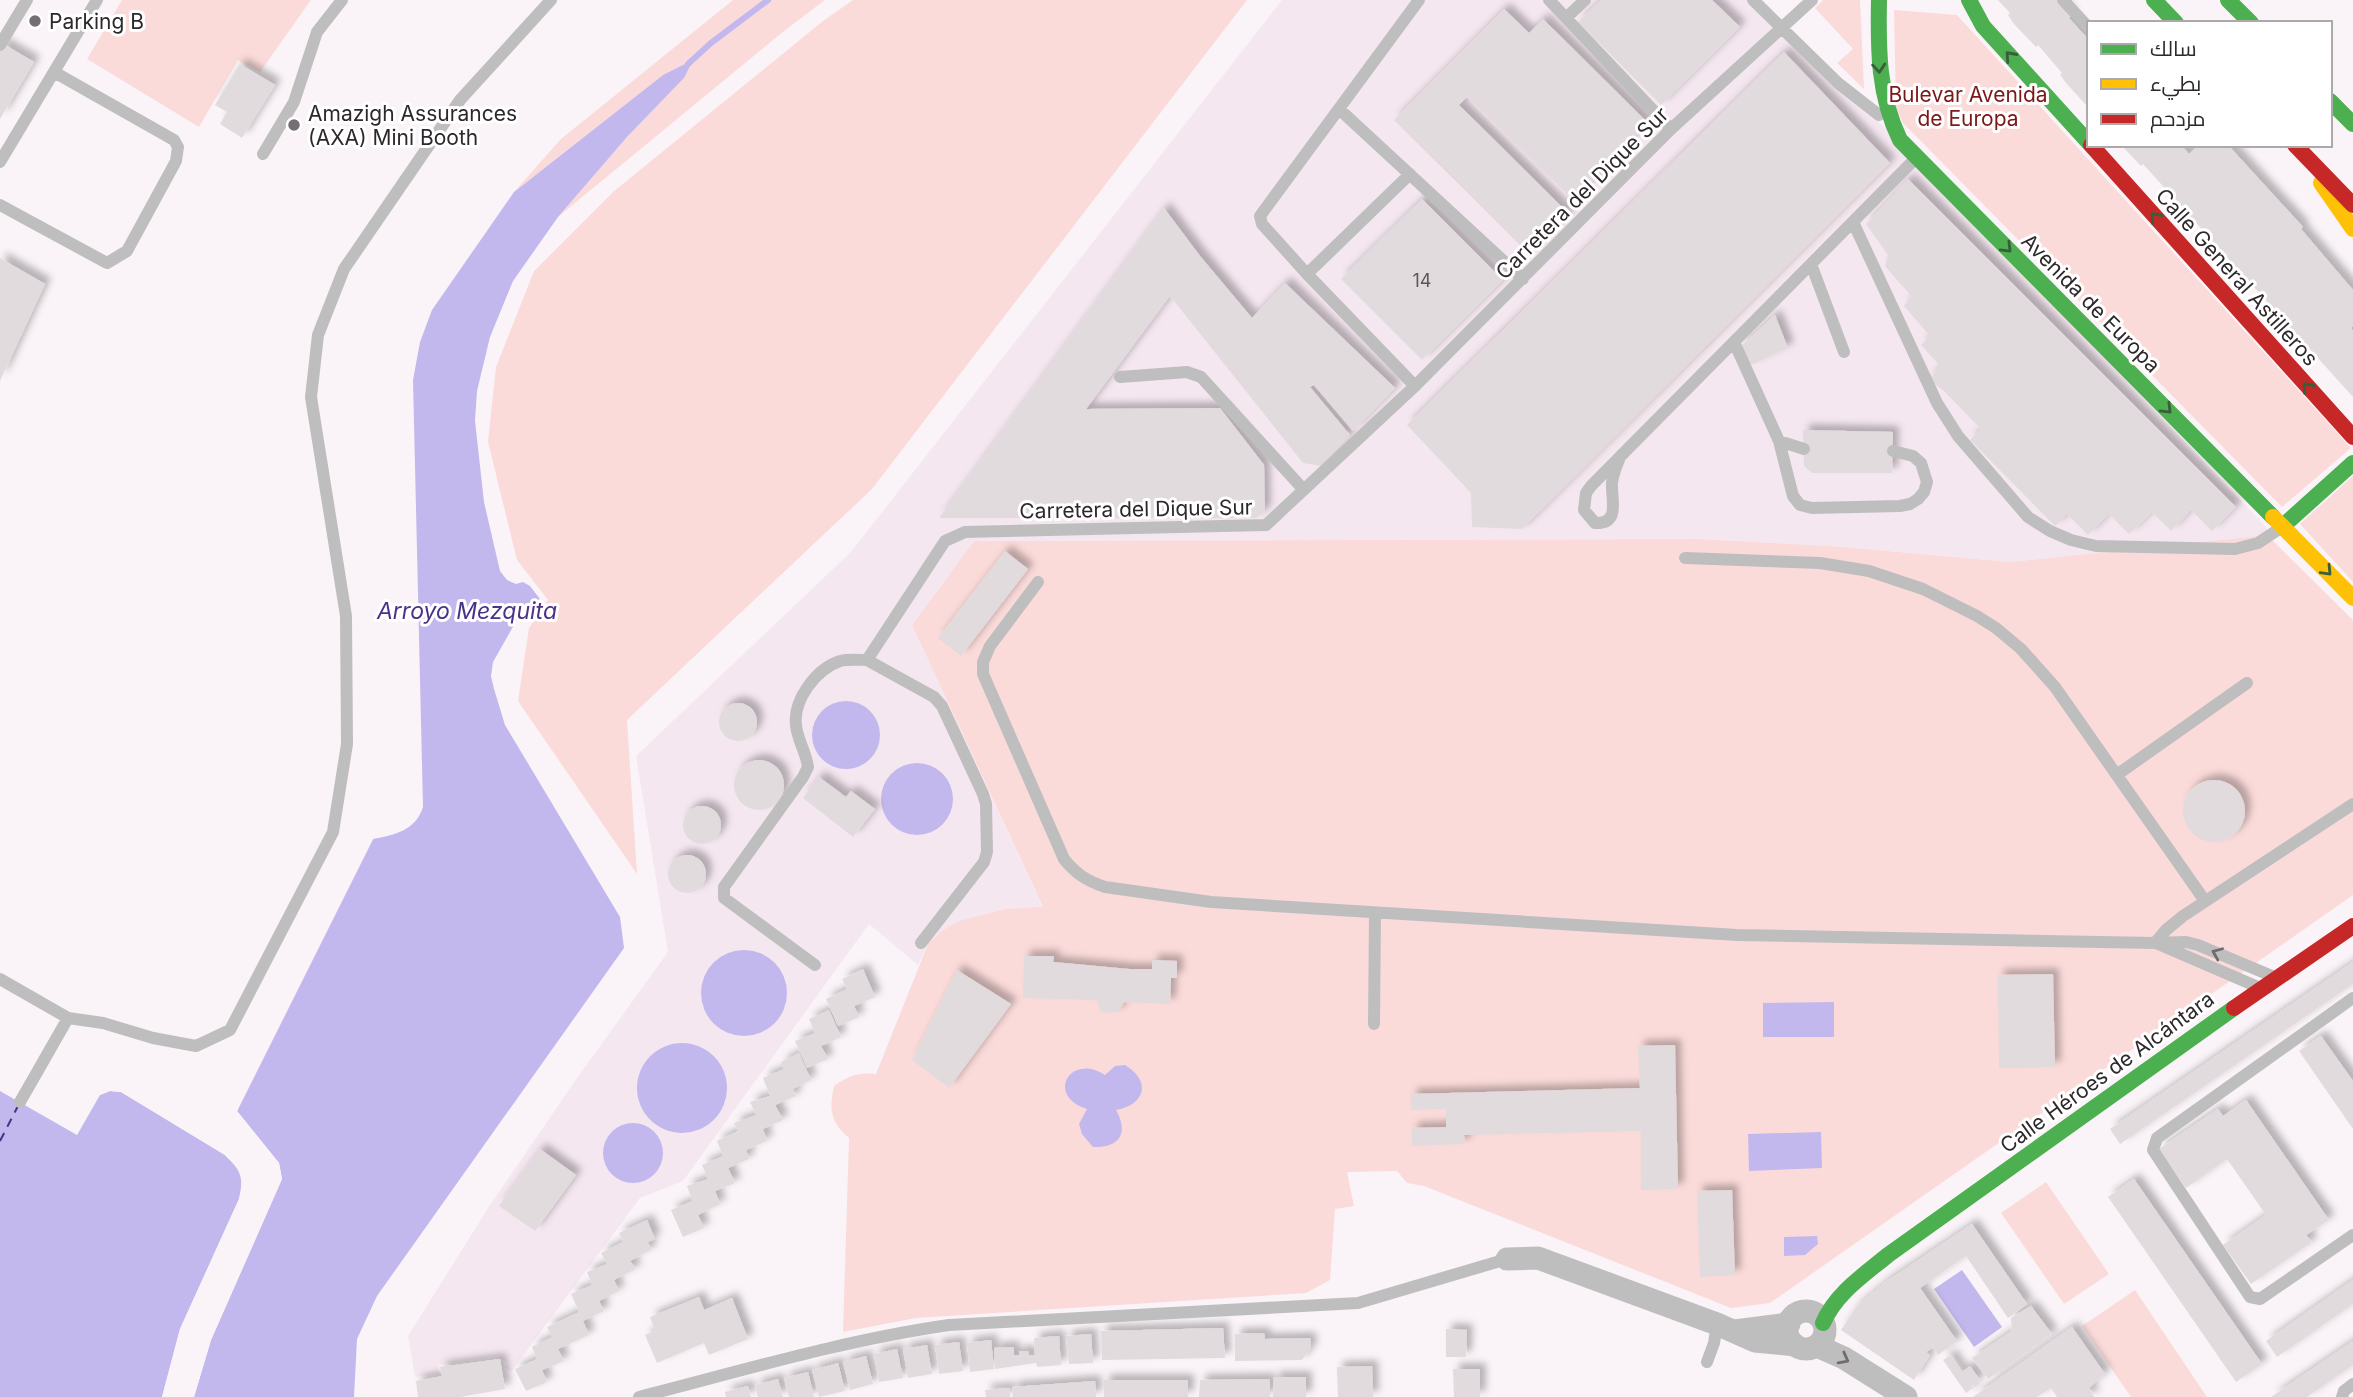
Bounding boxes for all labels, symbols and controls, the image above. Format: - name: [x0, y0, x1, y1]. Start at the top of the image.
- place label: Parking B: [49, 9, 144, 34]
- marker: Parking B: [27, 13, 43, 29]
- legend: [2087, 21, 2332, 147]
- text: سالك: [2150, 36, 2197, 61]
- one-way arrow: [2006, 51, 2018, 64]
- one-way arrow: [1871, 63, 1886, 74]
- text: بطيء: [2150, 71, 2201, 100]
- park label: Bulevar Avenida de Europa: [1888, 82, 2048, 131]
- place label: Amazigh Assurances (AXA) Mini Booth: [308, 101, 517, 150]
- street label: Carretera del Dique Sur: [1491, 102, 1673, 284]
- text: مزدحم: [2150, 106, 2205, 133]
- marker: Amazigh Assurances (AXA) Mini Booth: [286, 117, 302, 133]
- street label: Calle General Astilleros: [2151, 183, 2323, 371]
- one-way arrow: [2151, 212, 2164, 225]
- street label: Avenida de Europa: [2016, 228, 2166, 378]
- one-way arrow: [1998, 240, 2011, 253]
- house number: 14: [1413, 270, 1431, 291]
- one-way arrow: [2303, 382, 2316, 395]
- one-way arrow: [2159, 401, 2172, 414]
- street label: Carretera del Dique Sur: [1019, 494, 1253, 524]
- one-way arrow: [2319, 563, 2332, 576]
- water label: Arroyo Mezquita: [376, 597, 557, 625]
- one-way arrow: [2212, 947, 2225, 961]
- street label: Calle Héroes de Alcántara: [1995, 986, 2219, 1158]
- one-way arrow: [1837, 1351, 1849, 1364]

